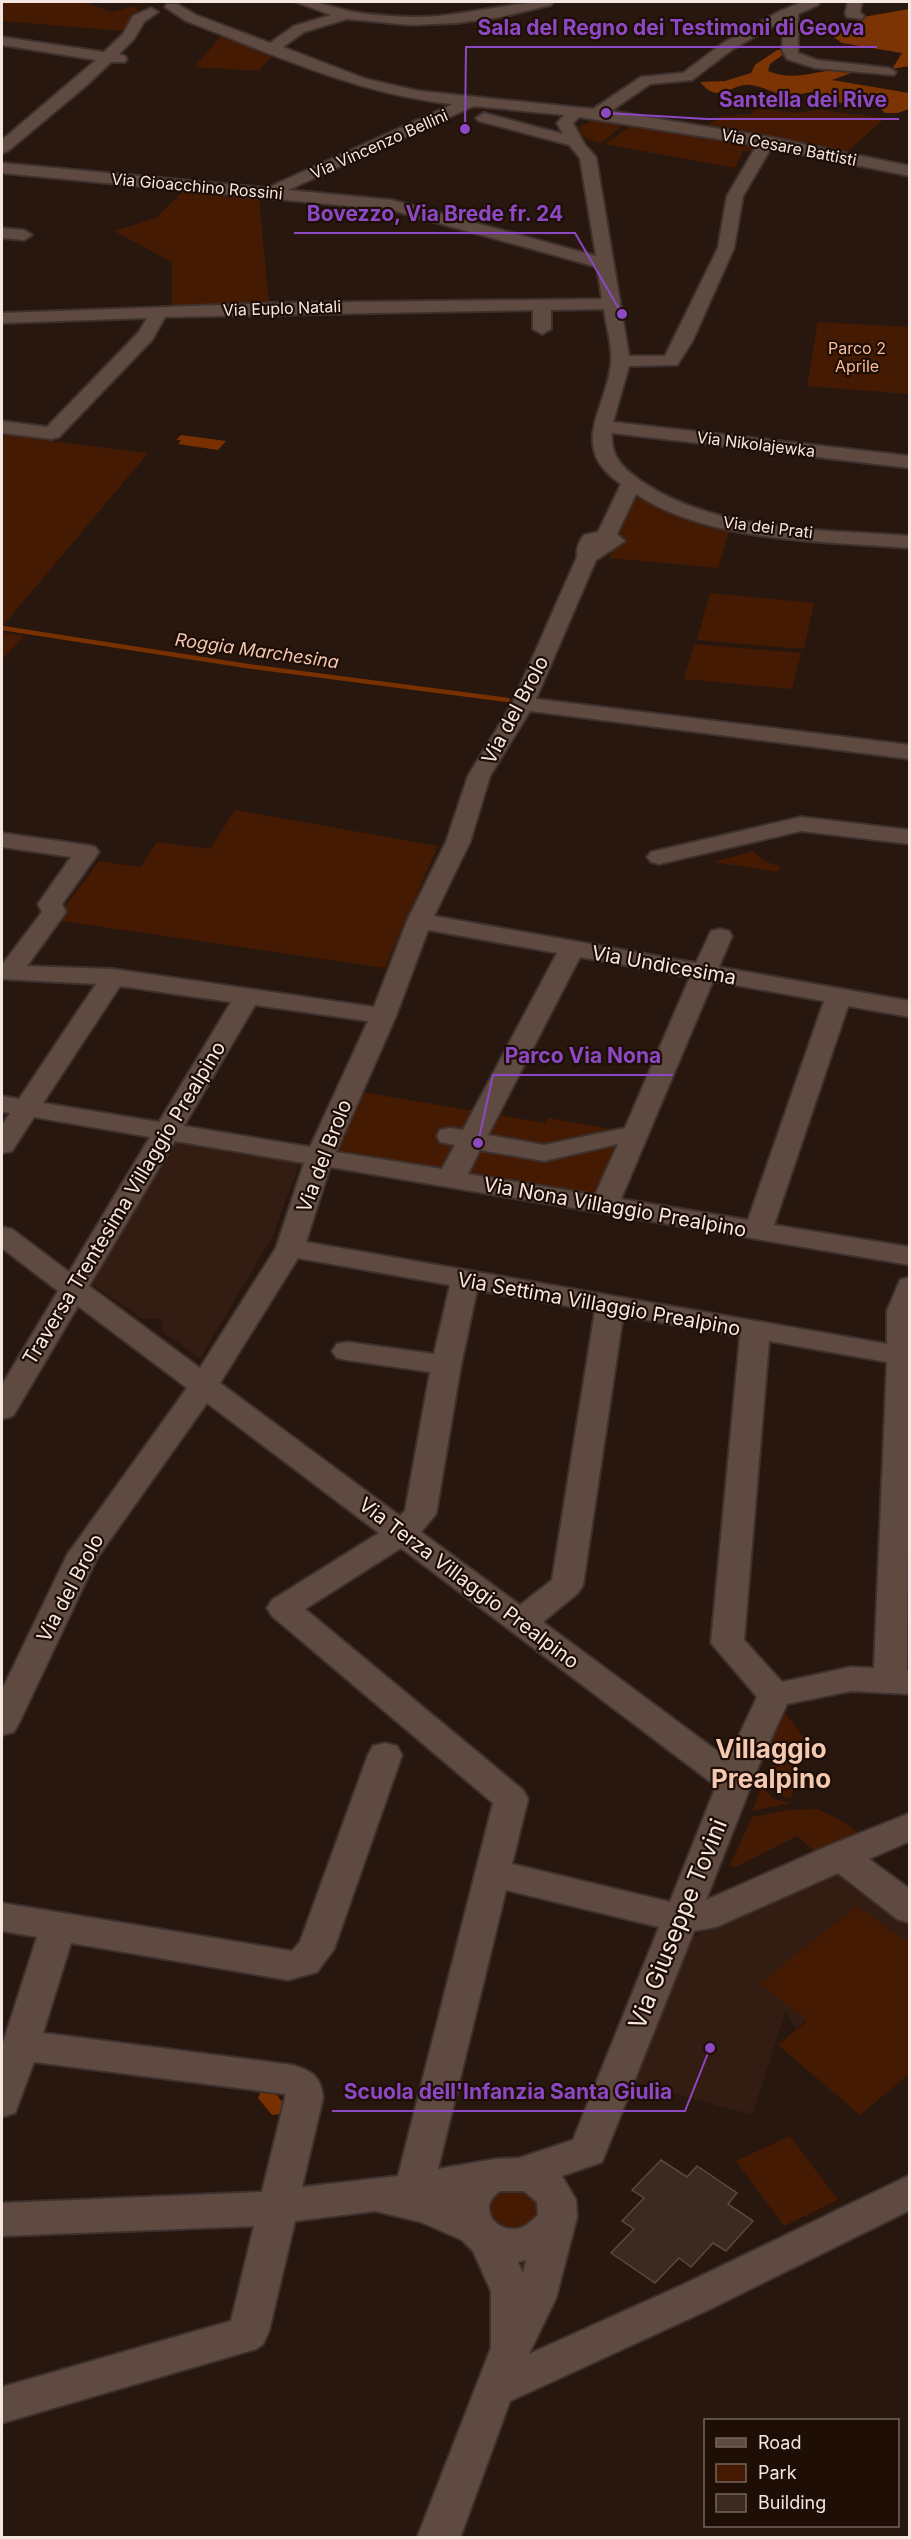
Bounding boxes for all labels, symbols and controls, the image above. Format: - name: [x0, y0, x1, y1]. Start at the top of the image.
- callout: Sala del Regno dei Testimoni di Geova: [466, 8, 877, 47]
- text: Sala del Regno dei Testimoni di Geova: [478, 15, 864, 40]
- callout: Santella dei Rive: [707, 80, 899, 119]
- text: Santella dei Rive: [719, 87, 887, 112]
- street label: Via Vincenzo Bellini: [307, 105, 451, 183]
- street label: Via Cesare Battisti: [720, 124, 858, 170]
- street label: Via Gioacchino Rossini: [111, 169, 283, 203]
- callout: Bovezzo, Via Brede fr. 24: [294, 194, 575, 233]
- text: Bovezzo, Via Brede fr. 24: [307, 201, 563, 226]
- street label: Via Euplo Natali: [223, 296, 341, 320]
- park label: Parco 2 Aprile: [828, 338, 886, 376]
- street label: Via Nikolajewka: [696, 427, 816, 461]
- street label: Via dei Prati: [722, 512, 814, 542]
- water label: Roggia Marchesina: [174, 629, 340, 672]
- street label: Via del Brolo: [476, 652, 554, 768]
- street label: Via Undicesima: [590, 940, 738, 990]
- callout: Parco Via Nona: [493, 1036, 673, 1075]
- street label: Traversa Trentesima Villaggio Prealpino: [18, 1037, 230, 1369]
- text: Parco Via Nona: [505, 1043, 661, 1068]
- street label: Via del Brolo: [291, 1096, 357, 1216]
- street label: Via Nona Villaggio Prealpino: [482, 1172, 748, 1242]
- street label: Via Settima Villaggio Prealpino: [456, 1267, 742, 1341]
- street label: Via Terza Villaggio Prealpino: [354, 1492, 584, 1674]
- street label: Via del Brolo: [31, 1530, 109, 1646]
- district label: Villaggio Prealpino: [711, 1733, 831, 1794]
- street label: Via Giuseppe Tovini: [622, 1814, 733, 2033]
- callout: Scuola dell'Infanzia Santa Giulia: [332, 2072, 685, 2111]
- text: Scuola dell'Infanzia Santa Giulia: [344, 2079, 672, 2104]
- legend: [704, 2419, 899, 2527]
- text: Road: [758, 2432, 801, 2453]
- text: Park: [758, 2462, 797, 2483]
- text: Building: [758, 2492, 826, 2513]

